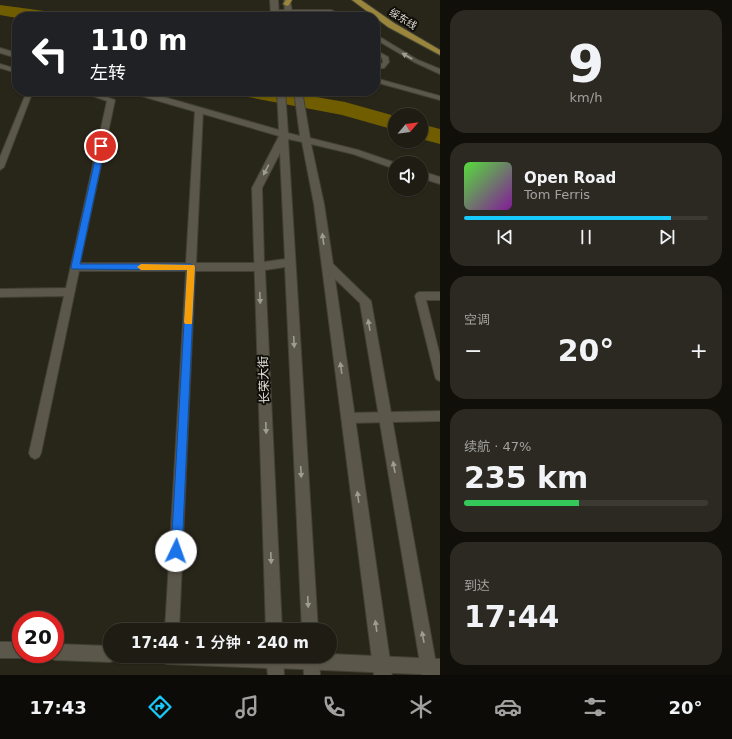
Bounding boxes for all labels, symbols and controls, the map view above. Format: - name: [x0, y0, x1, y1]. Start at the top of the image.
- street label: 绥东线: [387, 6, 419, 32]
- text: 110 m: [90, 24, 187, 57]
- icon: left: [24, 28, 76, 80]
- text: 9: [568, 34, 604, 94]
- one-way arrow: [401, 52, 413, 59]
- text: 左转: [90, 62, 126, 83]
- text: km/h: [570, 90, 602, 105]
- north arrow: [388, 108, 428, 148]
- map controls: [388, 108, 428, 196]
- pin: [84, 129, 118, 163]
- icon: arrive: [90, 135, 112, 157]
- button: sound: [388, 156, 428, 196]
- one-way arrow: [263, 165, 270, 176]
- text: Open Road: [524, 169, 616, 187]
- text: Tom Ferris: [524, 187, 590, 202]
- icon: previous: [494, 226, 516, 248]
- icon: pause: [575, 226, 597, 248]
- icon: next: [656, 226, 678, 248]
- one-way arrow: [320, 233, 327, 245]
- one-way arrow: [257, 292, 264, 304]
- text: 空调: [464, 312, 490, 327]
- one-way arrow: [366, 319, 372, 331]
- text: 20°: [558, 333, 614, 368]
- one-way arrow: [290, 336, 297, 348]
- text: −: [464, 338, 482, 363]
- text: +: [690, 338, 708, 363]
- street label: 长荣大街: [256, 356, 272, 404]
- one-way arrow: [338, 362, 344, 374]
- one-way arrow: [262, 422, 269, 434]
- text: 续航 · 47%: [464, 439, 531, 454]
- text: 235 km: [464, 460, 588, 495]
- one-way arrow: [390, 461, 396, 473]
- one-way arrow: [297, 466, 304, 478]
- one-way arrow: [355, 491, 361, 503]
- position arrow: [155, 530, 197, 572]
- one-way arrow: [268, 552, 274, 565]
- text: 到达: [464, 578, 490, 593]
- one-way arrow: [305, 596, 312, 608]
- text: 17:44: [464, 599, 560, 634]
- speed limit sign: 20: [12, 611, 64, 663]
- one-way arrow: [373, 620, 379, 632]
- one-way arrow: [420, 630, 426, 643]
- text: 17:44 · 1 分钟 · 240 m: [131, 634, 309, 652]
- icon: directions: [146, 693, 174, 721]
- icon: music: [233, 693, 261, 721]
- icon: phone: [320, 693, 348, 721]
- icon: climate: [407, 693, 435, 721]
- icon: car: [494, 693, 522, 721]
- icon: filters: [581, 693, 609, 721]
- text: 17:43: [30, 697, 87, 718]
- text: 20°: [668, 697, 702, 718]

